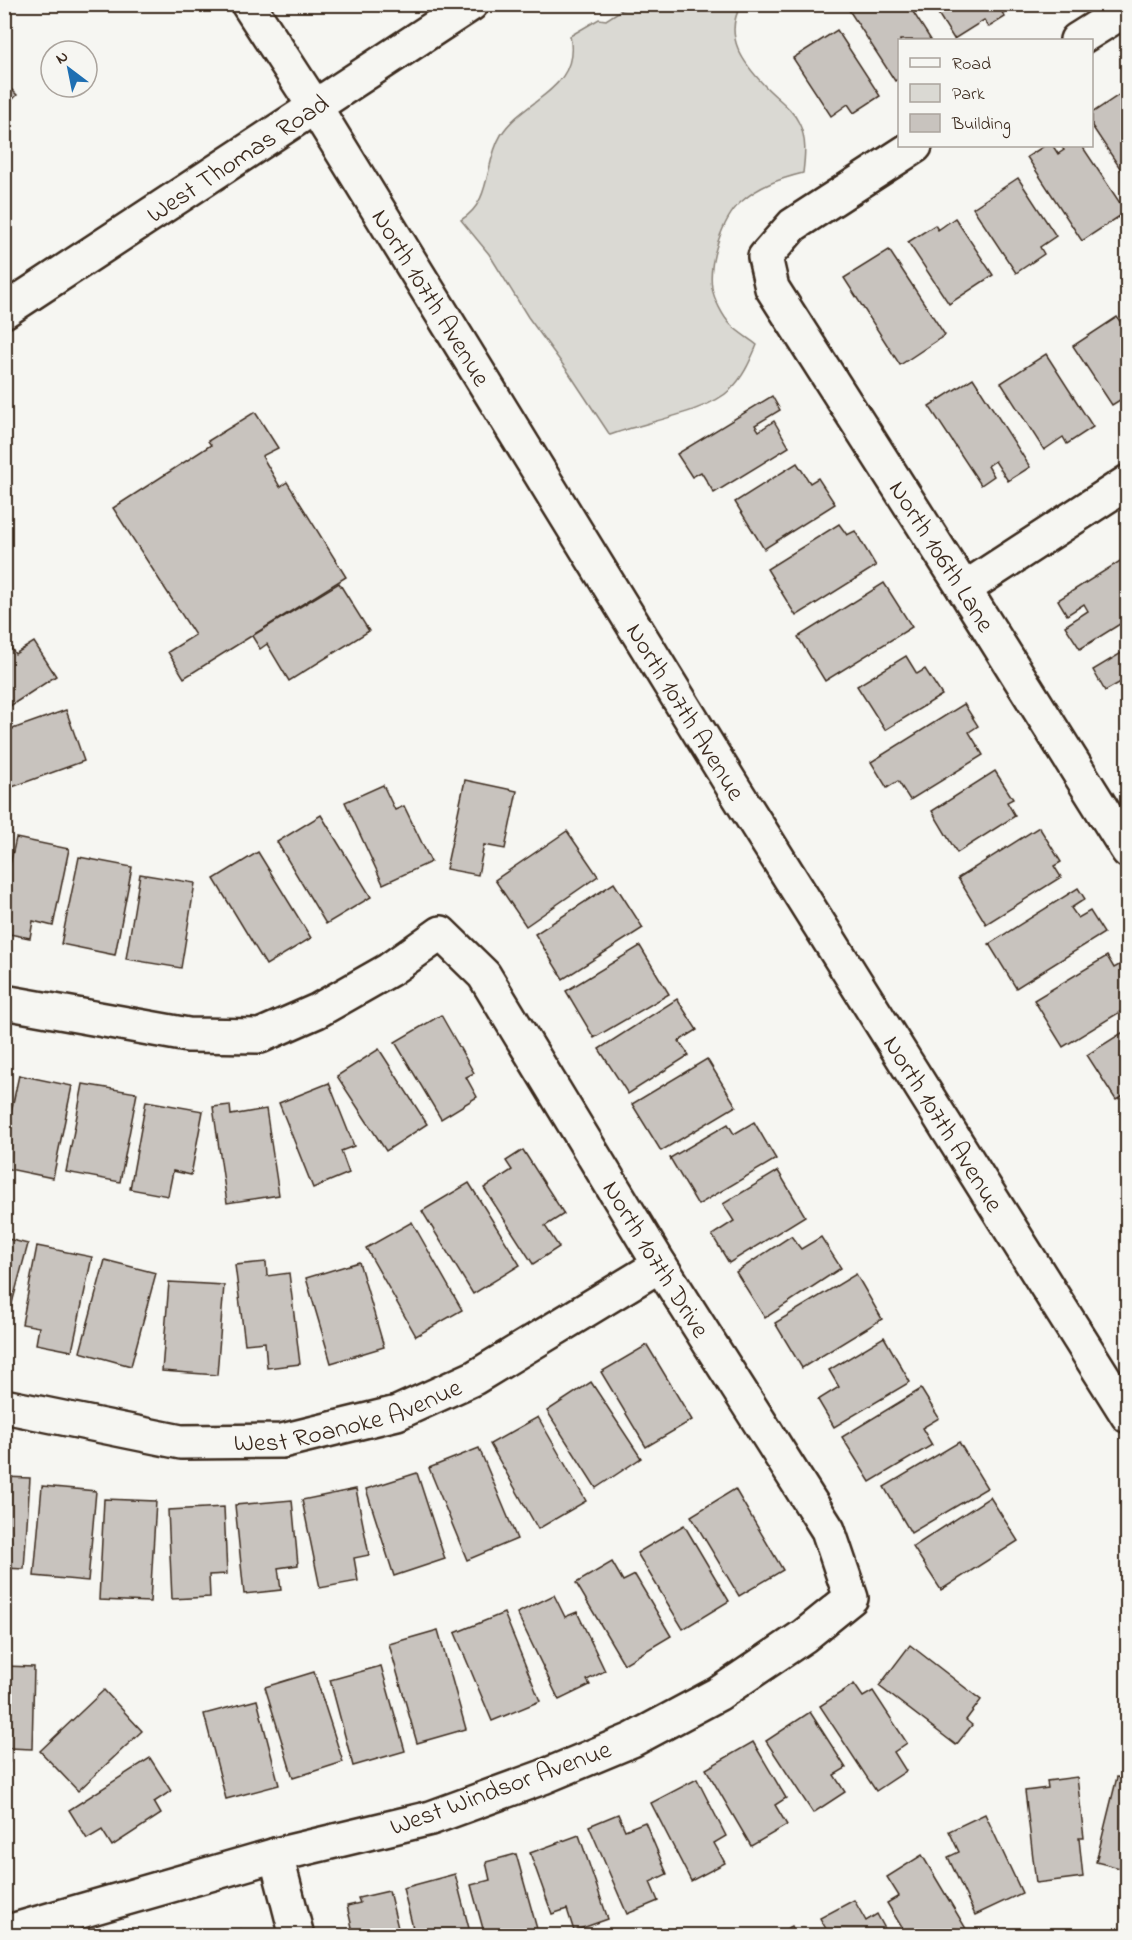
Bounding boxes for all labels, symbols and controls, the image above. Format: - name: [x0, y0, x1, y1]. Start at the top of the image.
- north arrow: [39, 39, 99, 99]
- legend: [898, 39, 1093, 147]
- text: N: [51, 45, 73, 71]
- text: Road: [952, 52, 991, 78]
- text: Park: [952, 82, 985, 108]
- street label: West Thomas Road: [140, 86, 338, 234]
- text: Building: [951, 112, 1011, 139]
- street label: North 107th Avenue: [360, 202, 499, 395]
- street label: North 106th Lane: [877, 474, 1003, 641]
- street label: North 107th Avenue: [615, 617, 753, 809]
- street label: North 107th Avenue: [872, 1029, 1012, 1221]
- street label: North 107th Drive: [591, 1174, 718, 1347]
- street label: West Roanoke Avenue: [234, 1370, 469, 1463]
- street label: West Windsor Avenue: [385, 1732, 617, 1847]

